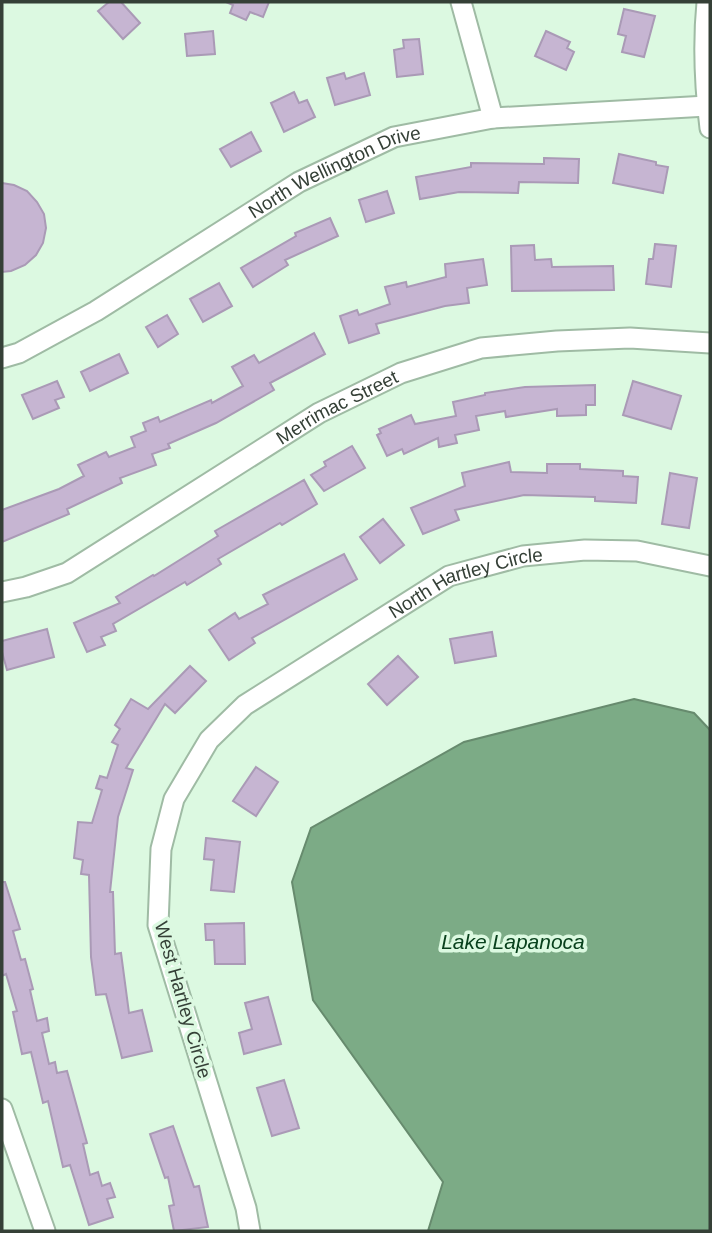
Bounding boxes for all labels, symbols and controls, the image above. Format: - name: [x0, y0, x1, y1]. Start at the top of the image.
- street label: North Wellington Drive: [244, 122, 422, 222]
- street label: Merrimac Street: [272, 365, 402, 448]
- street label: North Hartley Circle: [385, 544, 544, 622]
- street label: West Hartley Circle: [151, 919, 215, 1081]
- water label: Lake Lapanoca: [441, 930, 585, 953]

